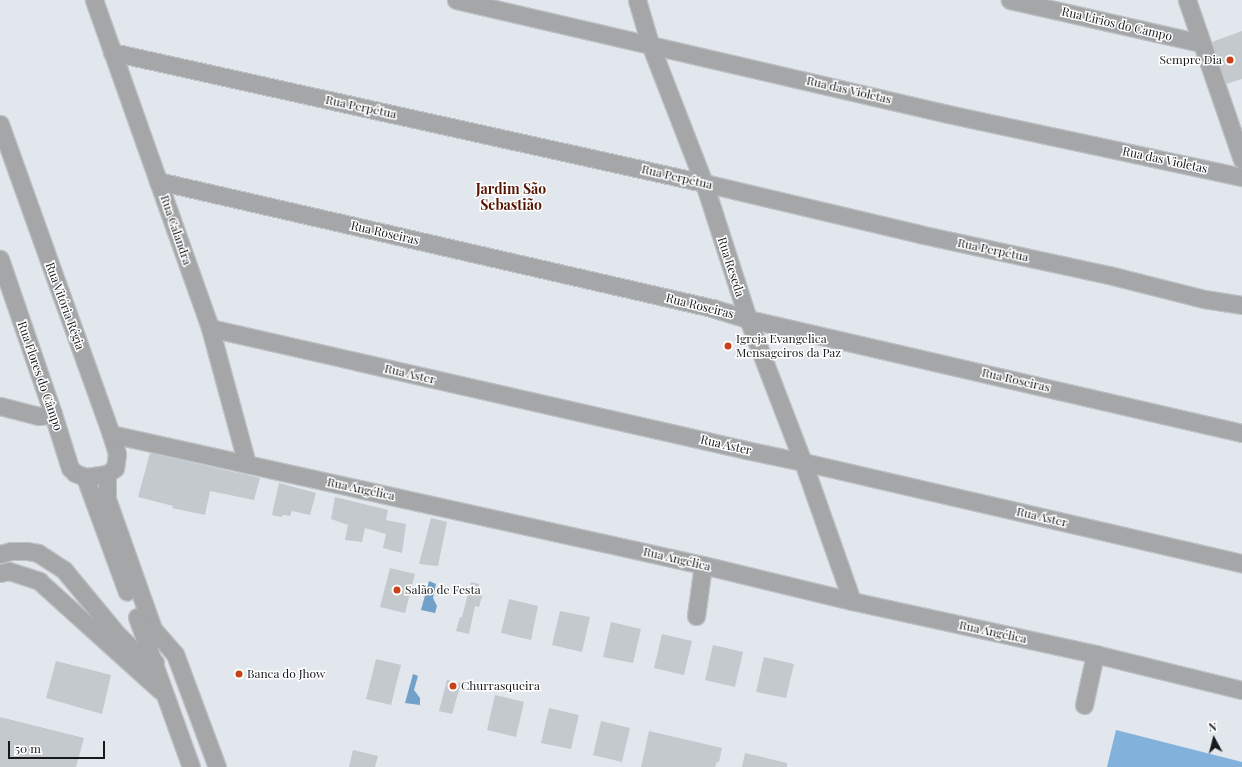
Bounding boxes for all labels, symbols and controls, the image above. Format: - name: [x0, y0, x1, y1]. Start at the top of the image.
- street label: Rua Lirios do Campo: [1060, 4, 1174, 44]
- place label: Sempre Dia: [1159, 53, 1222, 67]
- marker: Sempre Dia: [1225, 55, 1235, 65]
- street label: Rua das Violetas: [805, 73, 893, 107]
- street label: Rua Perpétua: [324, 92, 398, 122]
- street label: Rua das Violetas: [1121, 144, 1209, 176]
- street label: Rua Perpétua: [640, 162, 714, 192]
- district label: Jardim São Sebastião: [476, 181, 546, 214]
- street label: Rua Calandra: [157, 193, 195, 267]
- street label: Rua Roseiras: [349, 218, 421, 248]
- street label: Rua Reseda: [715, 235, 747, 299]
- street label: Rua Perpétua: [956, 235, 1030, 265]
- street label: Rua Vitória Régia: [42, 260, 88, 352]
- street label: Rua Roseiras: [664, 291, 736, 321]
- street label: Rua Flores do Câmpo: [14, 319, 66, 433]
- place label: Igreja Evangelica Mensageiros da Paz: [736, 332, 841, 360]
- marker: Igreja Evangelica Mensageiros da Paz: [723, 341, 733, 351]
- street label: Rua Aster: [383, 361, 437, 387]
- street label: Rua Roseiras: [980, 365, 1052, 395]
- street label: Rua Aster: [699, 432, 753, 458]
- street label: Rua Angélica: [326, 475, 396, 503]
- street label: Rua Aster: [1015, 504, 1069, 530]
- street label: Rua Angélica: [642, 544, 712, 574]
- place label: Salão de Festa: [405, 583, 481, 597]
- marker: Salão de Festa: [392, 585, 402, 595]
- street label: Rua Angélica: [958, 618, 1028, 646]
- place label: Banca do Jhow: [247, 667, 325, 681]
- marker: Banca do Jhow: [234, 669, 244, 679]
- place label: Churrasqueira: [461, 679, 540, 693]
- marker: Churrasqueira: [448, 681, 458, 691]
- north arrow: [1194, 719, 1234, 759]
- text: N: [1208, 719, 1217, 735]
- scale bar: [10, 733, 107, 759]
- text: 50 m: [15, 740, 41, 756]

